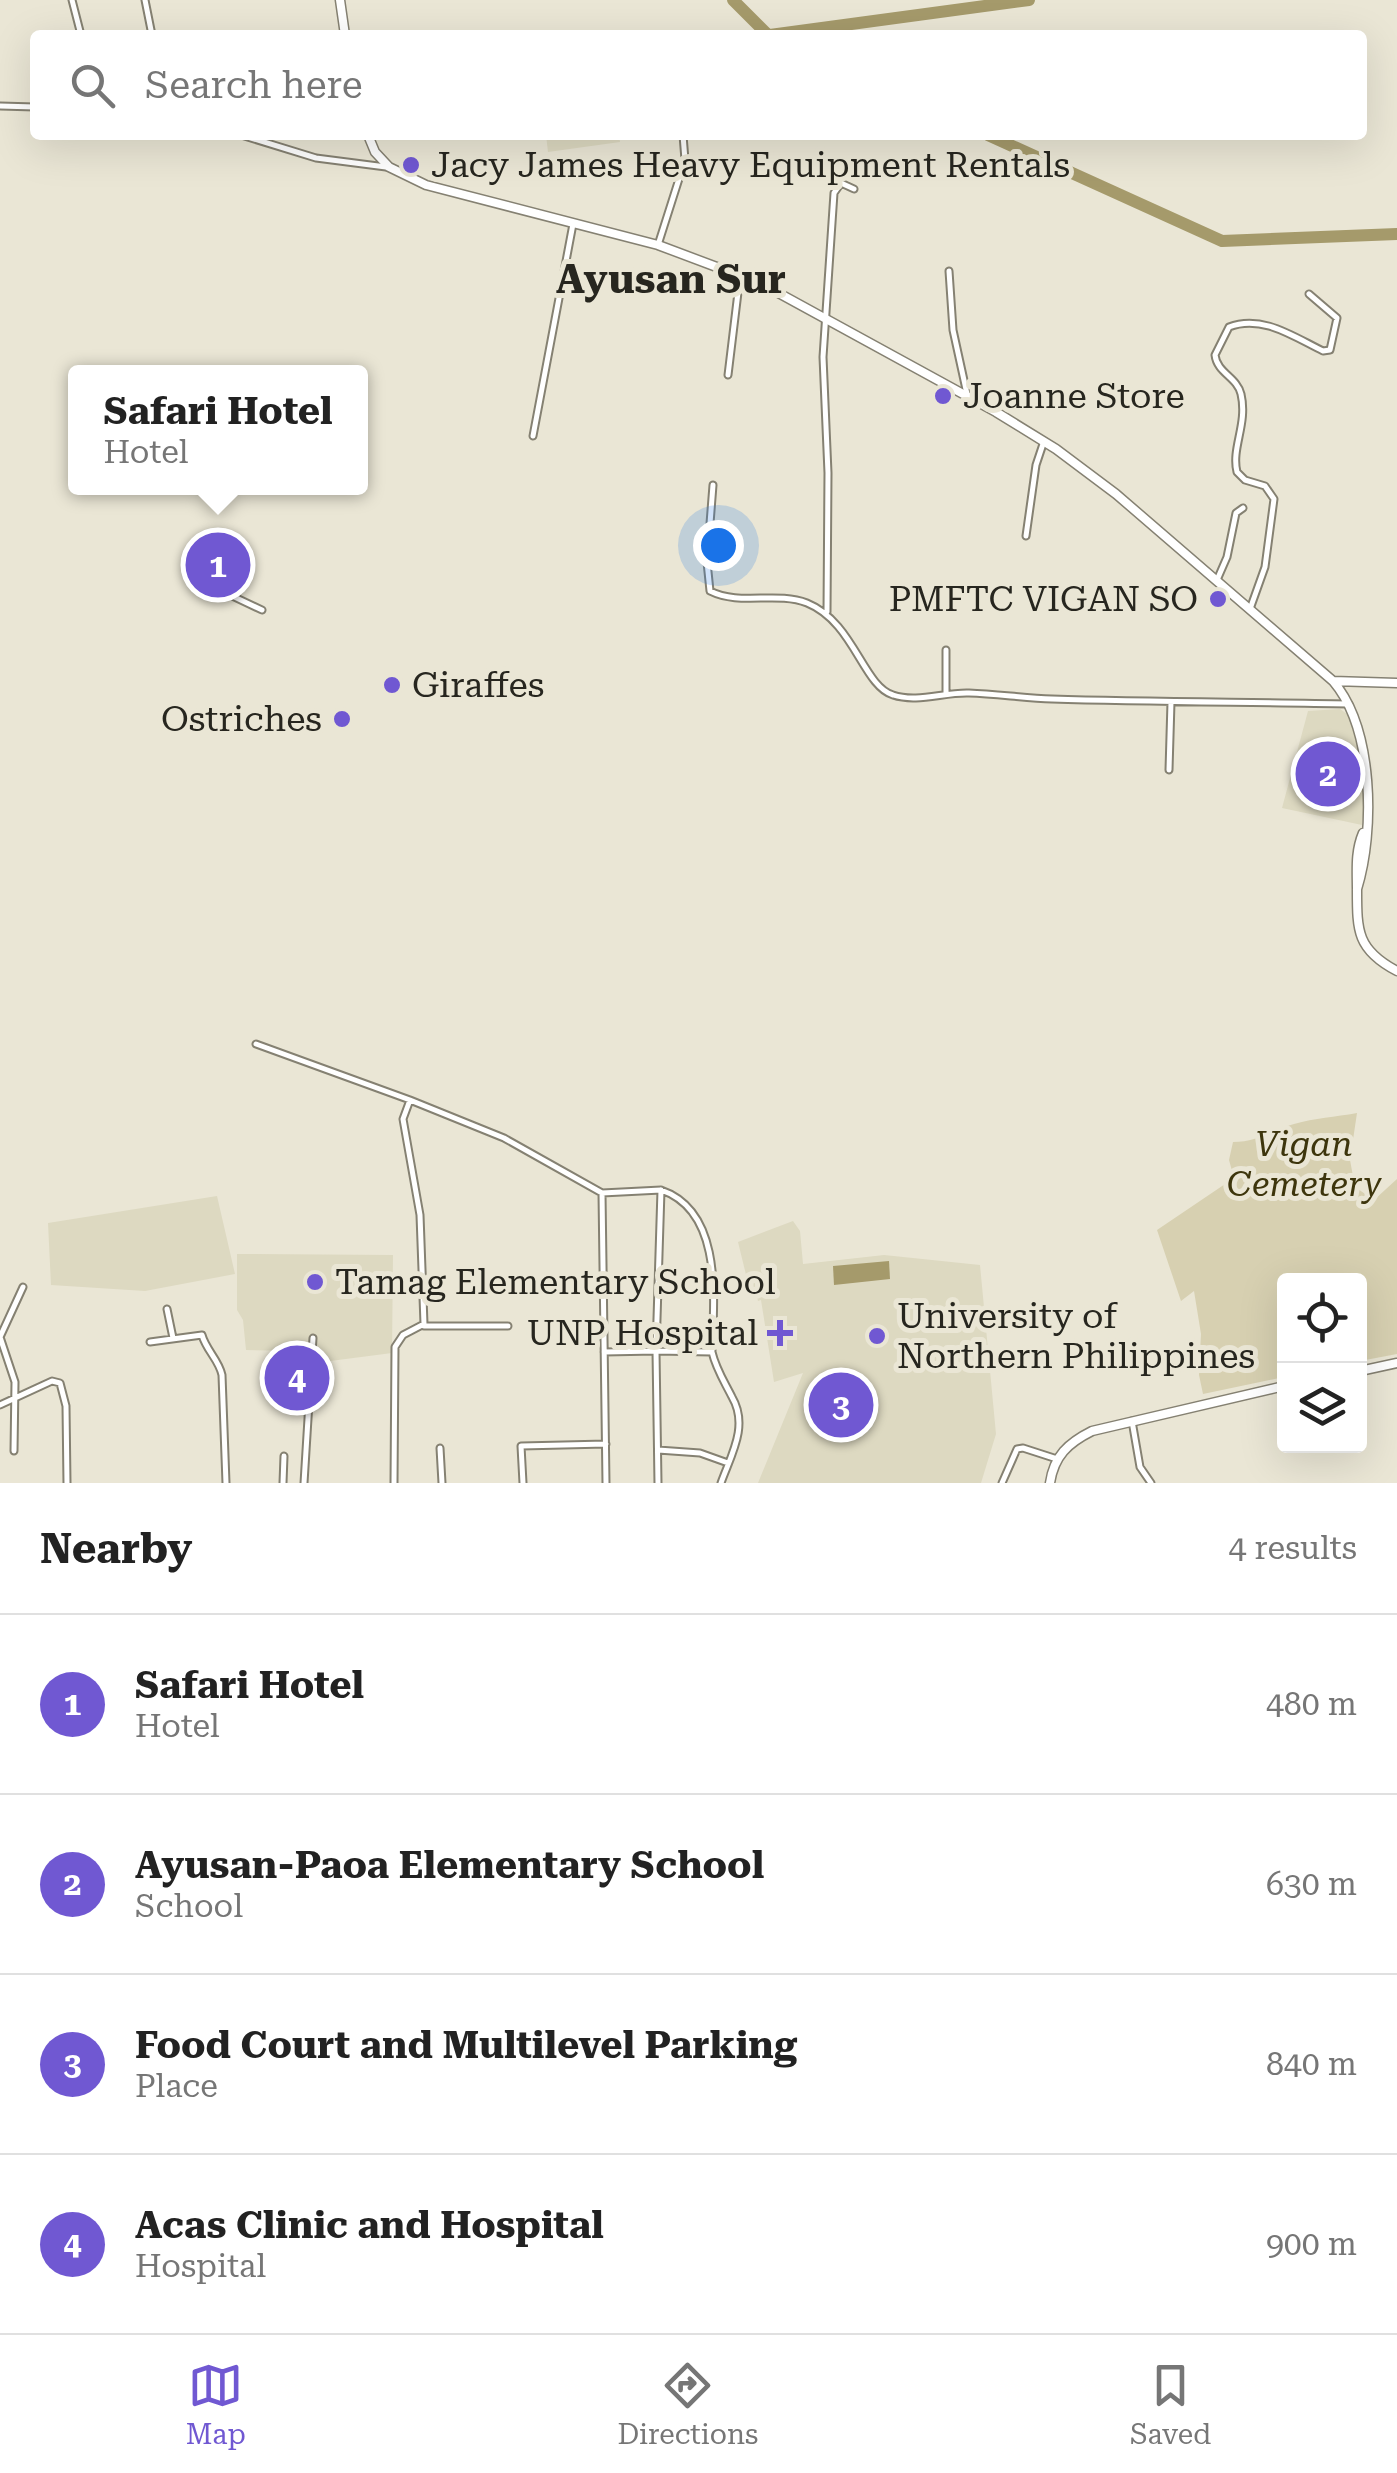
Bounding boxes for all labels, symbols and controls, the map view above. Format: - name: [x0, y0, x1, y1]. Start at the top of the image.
- search box: [30, 30, 1367, 140]
- icon: search: [65, 58, 120, 113]
- text: Search here: [145, 63, 363, 107]
- place label: Jacy James Heavy Equipment Rentals: [431, 145, 1070, 186]
- marker: Jacy James Heavy Equipment Rentals: [400, 154, 422, 176]
- district label: Ayusan Sur: [556, 256, 786, 303]
- popup: [68, 365, 368, 495]
- place label: Joanne Store: [963, 376, 1185, 417]
- marker: Joanne Store: [932, 385, 954, 407]
- text: Safari Hotel: [104, 389, 332, 433]
- text: Hotel: [104, 433, 188, 471]
- your location: [693, 520, 744, 571]
- pin: 1: [186, 528, 250, 602]
- place label: PMFTC VIGAN SO: [889, 579, 1198, 620]
- marker: PMFTC VIGAN SO: [1207, 588, 1229, 610]
- place label: Giraffes: [412, 665, 544, 706]
- marker: Giraffes: [381, 674, 403, 696]
- place label: Ostriches: [161, 699, 322, 740]
- marker: Ostriches: [331, 708, 353, 730]
- pin: 2: [1296, 736, 1360, 812]
- park label: Vigan Cemetery: [1227, 1124, 1382, 1205]
- place label: Tamag Elementary School: [335, 1262, 776, 1303]
- marker: Tamag Elementary School: [304, 1271, 326, 1293]
- map controls: [1277, 1273, 1367, 1453]
- button: locate: [1277, 1273, 1367, 1363]
- place label: University of Northern Philippines: [897, 1296, 1255, 1377]
- place label: UNP Hospital: [527, 1313, 758, 1354]
- marker: UNP Hospital: [767, 1320, 793, 1346]
- marker: University of Northern Philippines: [866, 1325, 888, 1347]
- pin: 4: [264, 1340, 330, 1416]
- button: layers: [1277, 1363, 1367, 1453]
- pin: 3: [808, 1368, 874, 1442]
- text: Nearby: [40, 1524, 192, 1573]
- text: 4 results: [1229, 1529, 1357, 1567]
- text: Safari Hotel: [135, 1663, 364, 1707]
- text: 1: [64, 1685, 81, 1723]
- text: 480 m: [1266, 1685, 1357, 1723]
- text: Hotel: [135, 1707, 220, 1745]
- text: Ayusan-Paoa Elementary School: [135, 1843, 764, 1887]
- text: 2: [64, 1865, 81, 1903]
- text: 630 m: [1266, 1865, 1357, 1903]
- text: School: [135, 1887, 243, 1925]
- text: Food Court and Multilevel Parking: [135, 2023, 797, 2067]
- text: 3: [64, 2045, 81, 2083]
- text: 840 m: [1266, 2045, 1357, 2083]
- text: Place: [135, 2067, 218, 2105]
- text: Acas Clinic and Hospital: [135, 2203, 604, 2247]
- text: 4: [64, 2225, 81, 2263]
- text: 900 m: [1266, 2225, 1357, 2263]
- text: Hospital: [135, 2247, 266, 2285]
- tab: Map: [186, 2358, 246, 2451]
- tab: Directions: [617, 2358, 758, 2451]
- tab: Saved: [1130, 2358, 1211, 2451]

